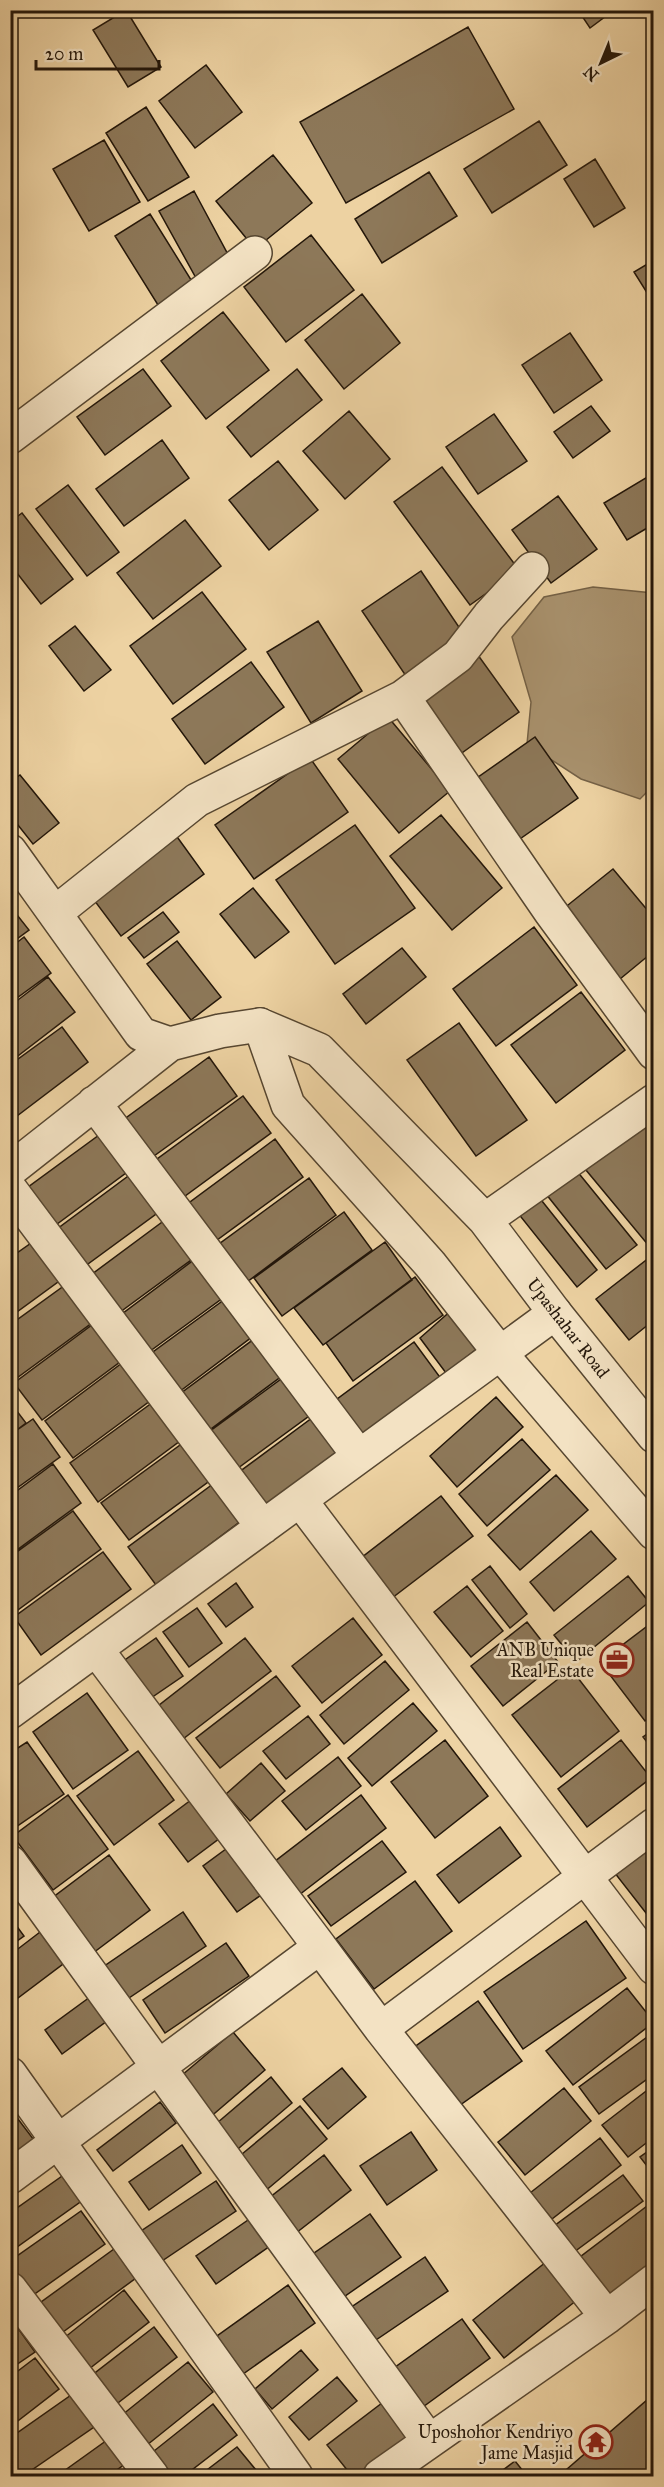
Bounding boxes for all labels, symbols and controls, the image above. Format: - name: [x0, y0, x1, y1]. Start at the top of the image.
- scale bar: [36, 33, 159, 71]
- north arrow: [571, 33, 631, 93]
- text: 20 m: [45, 43, 83, 65]
- text: N: [579, 62, 603, 85]
- street label: Upashahar Road: [522, 1273, 614, 1383]
- place label: ANB Unique Real Estate: [496, 1639, 594, 1682]
- office icon: ANB Unique Real Estate: [599, 1642, 635, 1678]
- place label: Uposhohor Kendriyo Jame Masjid: [418, 2421, 573, 2465]
- temple icon: Uposhohor Kendriyo Jame Masjid: [578, 2424, 614, 2460]

